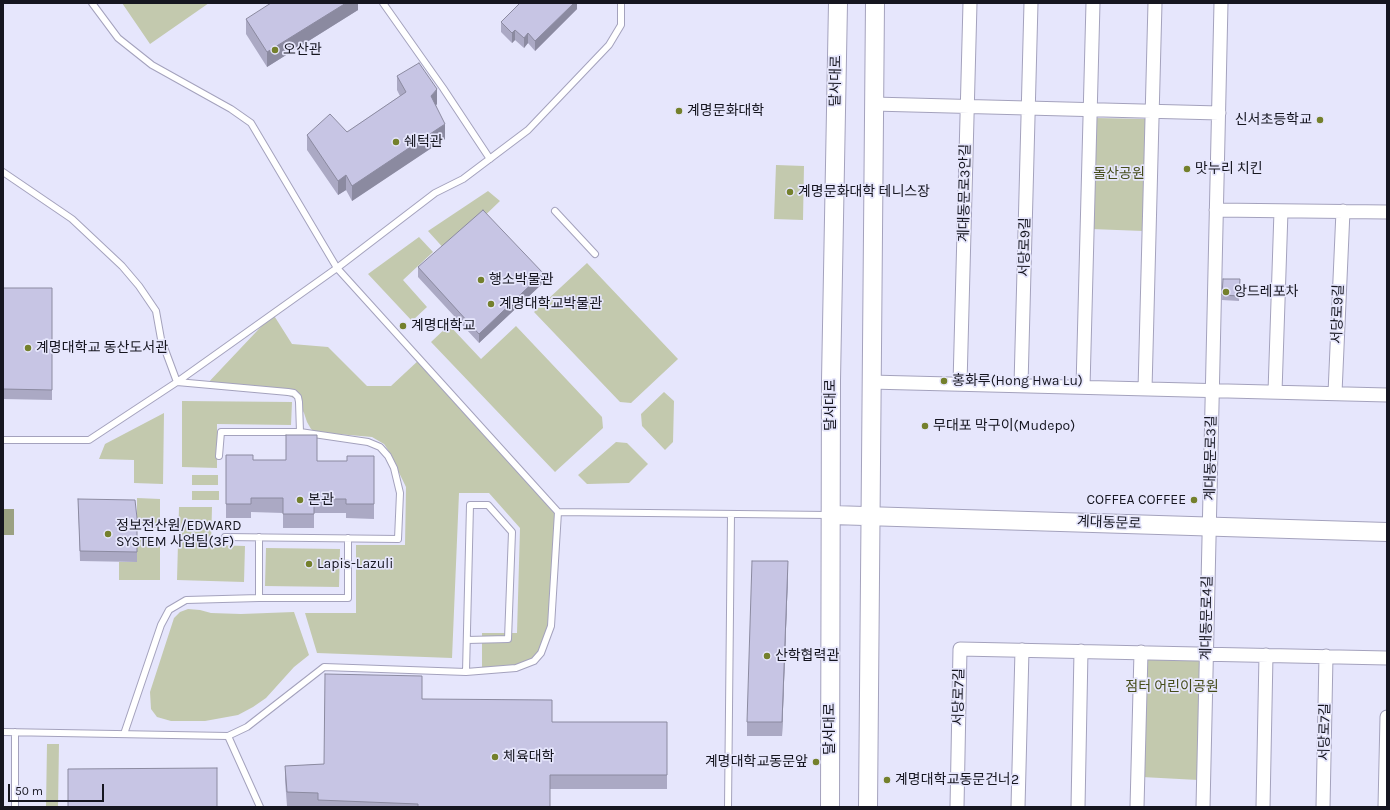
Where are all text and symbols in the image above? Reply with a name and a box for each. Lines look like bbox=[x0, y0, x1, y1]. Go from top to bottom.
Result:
place label: 오산관 bbox=[283, 42, 322, 58]
marker: 오산관 bbox=[270, 45, 280, 55]
street label: 달서대로 bbox=[827, 55, 845, 107]
place label: 계명문화대학 bbox=[687, 103, 764, 119]
marker: 계명문화대학 bbox=[674, 106, 684, 116]
place label: 신서초등학교 bbox=[1235, 112, 1312, 128]
marker: 신서초등학교 bbox=[1315, 115, 1325, 125]
place label: 쉐턱관 bbox=[404, 134, 443, 150]
marker: 쉐턱관 bbox=[391, 137, 401, 147]
street label: 계대동문로3안길 bbox=[956, 144, 974, 242]
place label: 맛누리 치킨 bbox=[1195, 161, 1263, 177]
marker: 맛누리 치킨 bbox=[1182, 164, 1192, 174]
park label: 돌산공원 bbox=[1093, 166, 1145, 182]
place label: 계명문화대학 테니스장 bbox=[798, 184, 930, 200]
marker: 계명문화대학 테니스장 bbox=[785, 187, 795, 197]
street label: 서당로9길 bbox=[1016, 217, 1034, 277]
place label: 행소박물관 bbox=[489, 272, 553, 288]
marker: 행소박물관 bbox=[476, 275, 486, 285]
place label: 앙드레포차 bbox=[1234, 284, 1298, 300]
street label: 서당로9길 bbox=[1329, 284, 1347, 344]
marker: 앙드레포차 bbox=[1221, 287, 1231, 297]
place label: 계명대학교박물관 bbox=[499, 296, 602, 312]
marker: 계명대학교박물관 bbox=[486, 299, 496, 309]
place label: 계명대학교 bbox=[411, 318, 475, 334]
marker: 계명대학교 bbox=[398, 321, 408, 331]
place label: 계명대학교 동산도서관 bbox=[36, 340, 168, 356]
marker: 계명대학교 동산도서관 bbox=[23, 343, 33, 353]
place label: 홍화루(Hong Hwa Lu) bbox=[952, 373, 1083, 389]
marker: 홍화루(Hong Hwa Lu) bbox=[939, 376, 949, 386]
street label: 달서대로 bbox=[823, 379, 839, 431]
street label: 계대동문로3길 bbox=[1202, 415, 1220, 501]
place label: 무대포 막구이(Mudepo) bbox=[933, 418, 1075, 434]
marker: 무대포 막구이(Mudepo) bbox=[920, 421, 930, 431]
place label: 본관 bbox=[308, 492, 334, 508]
place label: COFFEA COFFEE bbox=[1086, 492, 1186, 508]
marker: 본관 bbox=[295, 495, 305, 505]
marker: COFFEA COFFEE bbox=[1189, 495, 1199, 505]
street label: 계대동문로 bbox=[1077, 513, 1141, 533]
place label: 정보전산원/EDWARD SYSTEM 사업팀(3F) bbox=[116, 518, 241, 550]
marker: 정보전산원/EDWARD SYSTEM 사업팀(3F) bbox=[103, 529, 113, 539]
place label: Lapis-Lazuli bbox=[317, 556, 393, 572]
marker: Lapis-Lazuli bbox=[304, 559, 314, 569]
street label: 계대동문로4길 bbox=[1198, 575, 1216, 661]
place label: 산학협력관 bbox=[775, 648, 839, 664]
marker: 산학협력관 bbox=[762, 651, 772, 661]
street label: 서당로7길 bbox=[950, 668, 968, 726]
park label: 점터 어린이공원 bbox=[1125, 679, 1219, 695]
street label: 달서대로 bbox=[822, 703, 838, 755]
street label: 서당로7길 bbox=[1316, 703, 1334, 761]
place label: 체육대학 bbox=[503, 749, 555, 765]
marker: 체육대학 bbox=[490, 752, 500, 762]
place label: 계명대학교동문앞 bbox=[705, 754, 808, 770]
marker: 계명대학교동문앞 bbox=[811, 757, 821, 767]
place label: 계명대학교동문건너2 bbox=[895, 772, 1019, 788]
marker: 계명대학교동문건너2 bbox=[882, 775, 892, 785]
scale bar bbox=[10, 776, 106, 802]
text: 50 m bbox=[15, 784, 43, 798]

